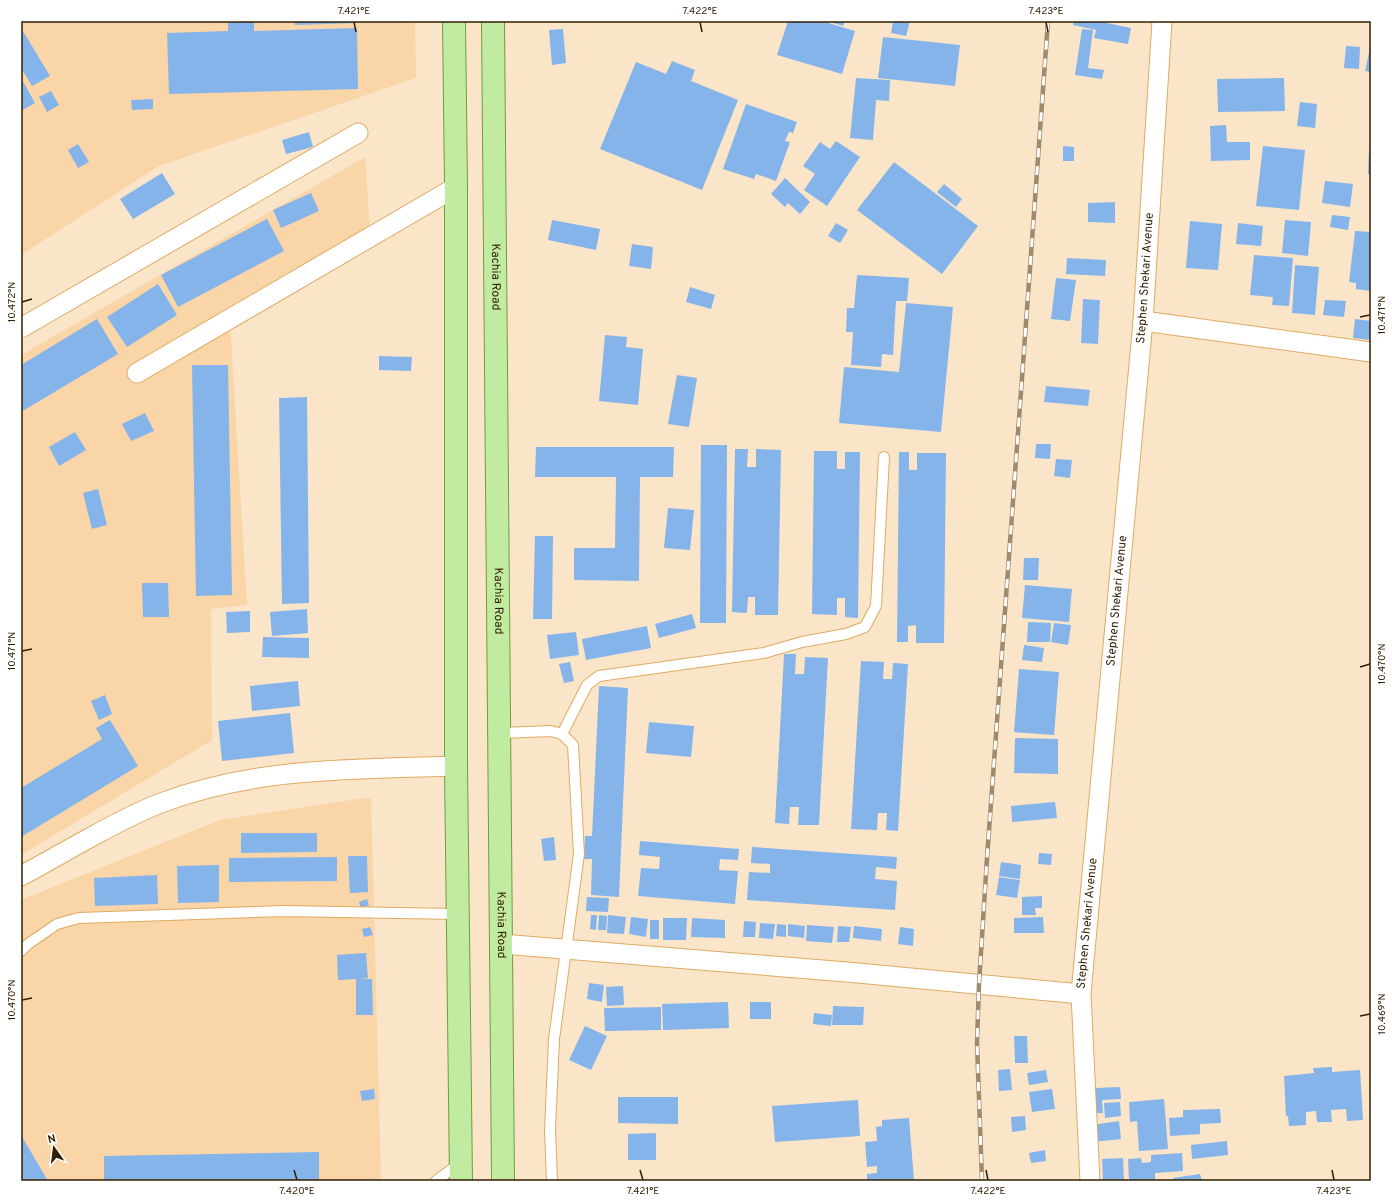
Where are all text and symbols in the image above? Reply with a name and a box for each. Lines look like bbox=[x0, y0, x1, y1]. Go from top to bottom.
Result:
text: 7.421°E bbox=[338, 5, 370, 18]
text: 7.422°E bbox=[682, 5, 718, 18]
text: 7.423°E bbox=[1029, 5, 1063, 18]
street label: Stephen Shekari Avenue bbox=[1133, 212, 1158, 344]
street label: Kachia Road bbox=[487, 243, 503, 311]
text: 10.472°N bbox=[6, 282, 19, 322]
text: 10.471°N bbox=[1376, 296, 1389, 334]
street label: Stephen Shekari Avenue bbox=[1103, 535, 1131, 667]
street label: Kachia Road bbox=[490, 567, 506, 635]
text: 10.471°N bbox=[6, 632, 19, 670]
text: 10.470°N bbox=[1376, 643, 1389, 685]
street label: Stephen Shekari Avenue bbox=[1074, 857, 1101, 990]
street label: Kachia Road bbox=[493, 891, 509, 959]
text: 10.470°N bbox=[6, 979, 19, 1021]
text: 10.469°N bbox=[1376, 993, 1389, 1035]
north arrow bbox=[34, 1128, 74, 1168]
text: N bbox=[46, 1132, 57, 1147]
text: 7.420°E bbox=[279, 1185, 315, 1198]
text: 7.421°E bbox=[627, 1185, 659, 1198]
text: 7.422°E bbox=[970, 1185, 1006, 1198]
text: 7.423°E bbox=[1317, 1185, 1351, 1198]

